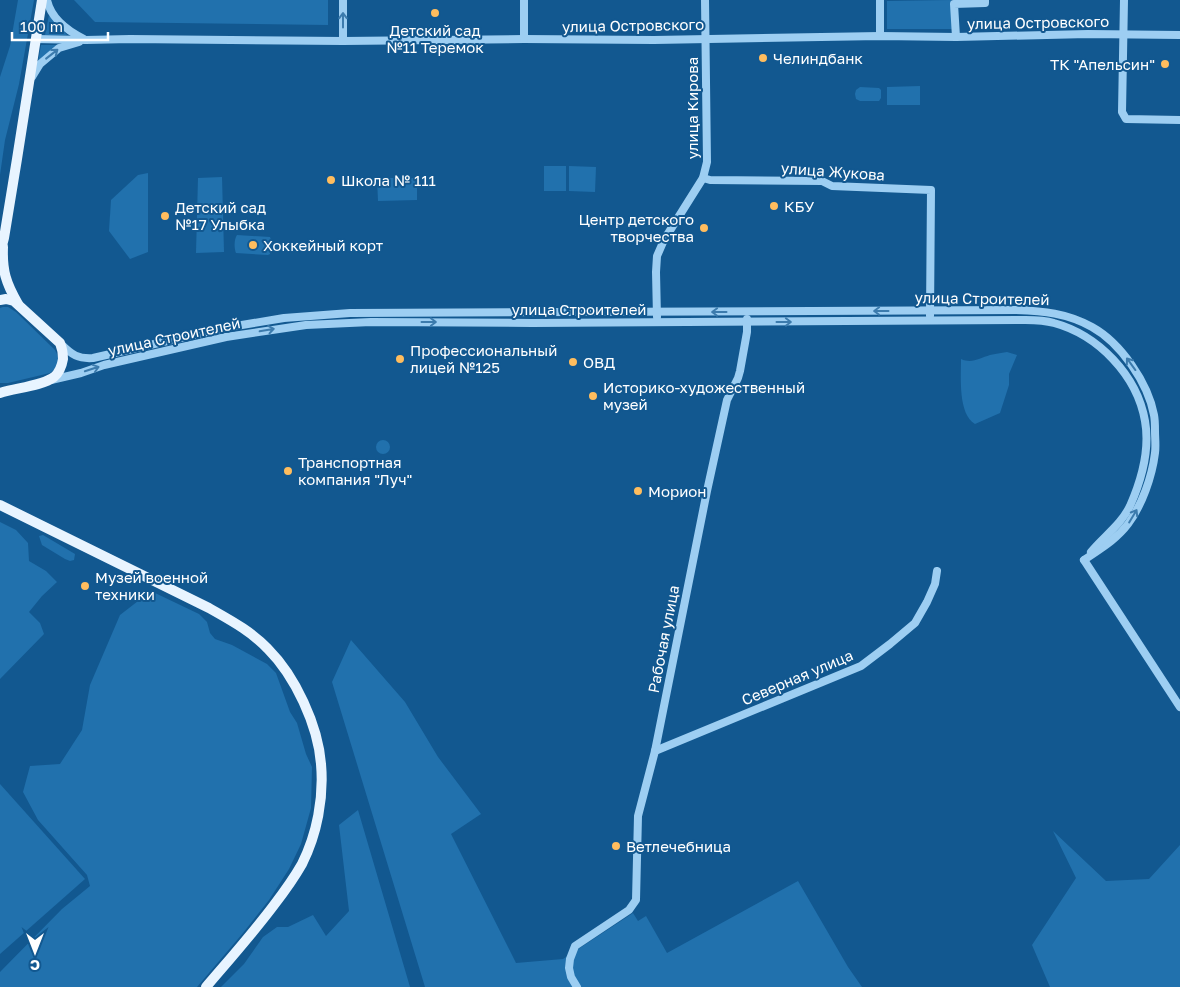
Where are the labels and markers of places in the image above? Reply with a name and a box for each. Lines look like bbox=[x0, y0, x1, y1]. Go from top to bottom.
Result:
marker: Детский сад №11 Теремок bbox=[429, 7, 441, 19]
place label: Детский сад №11 Теремок bbox=[386, 21, 484, 56]
place label: Челиндбанк bbox=[773, 49, 863, 67]
marker: Челиндбанк bbox=[757, 52, 769, 64]
place label: ТК "Апельсин" bbox=[1050, 55, 1155, 73]
marker: ТК "Апельсин" bbox=[1159, 58, 1171, 70]
place label: Школа № 111 bbox=[341, 171, 436, 189]
marker: Школа № 111 bbox=[325, 174, 337, 186]
place label: КБУ bbox=[784, 197, 814, 215]
place label: Детский сад №17 Улыбка bbox=[175, 198, 266, 233]
marker: КБУ bbox=[768, 200, 780, 212]
marker: Детский сад №17 Улыбка bbox=[159, 210, 171, 222]
place label: Центр детского творчества bbox=[578, 210, 694, 245]
marker: Центр детского творчества bbox=[698, 222, 710, 234]
place label: Хоккейный корт bbox=[263, 236, 384, 254]
marker: Хоккейный корт bbox=[247, 239, 259, 251]
place label: Профессиональный лицей №125 bbox=[410, 341, 557, 376]
marker: Профессиональный лицей №125 bbox=[394, 353, 406, 365]
place label: ОВД bbox=[583, 353, 615, 371]
marker: ОВД bbox=[567, 356, 579, 368]
place label: Историко-художественный музей bbox=[603, 378, 805, 413]
marker: Историко-художественный музей bbox=[587, 390, 599, 402]
place label: Транспортная компания "Луч" bbox=[298, 453, 412, 488]
marker: Транспортная компания "Луч" bbox=[282, 465, 294, 477]
place label: Морион bbox=[648, 482, 706, 500]
marker: Морион bbox=[632, 485, 644, 497]
place label: Музей военной техники bbox=[95, 568, 208, 603]
marker: Музей военной техники bbox=[79, 580, 91, 592]
place label: Ветлечебница bbox=[626, 837, 731, 855]
marker: Ветлечебница bbox=[610, 840, 622, 852]

